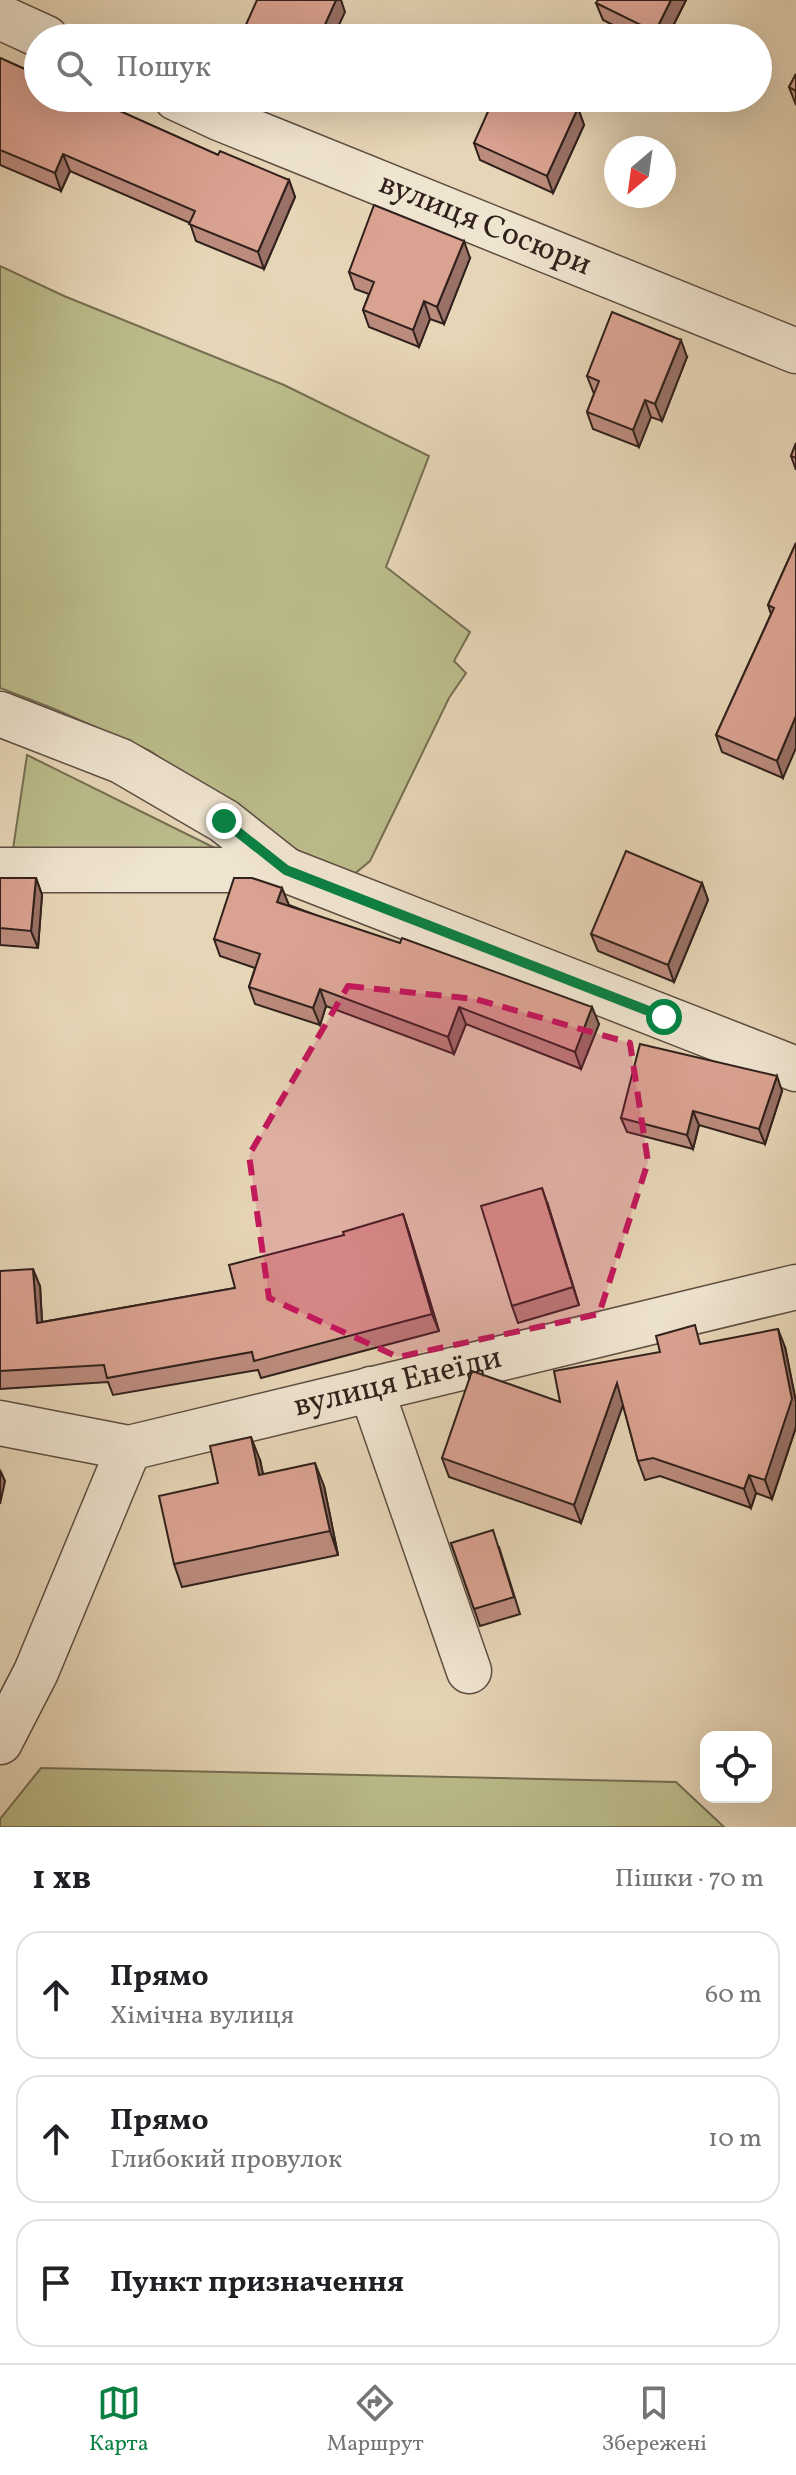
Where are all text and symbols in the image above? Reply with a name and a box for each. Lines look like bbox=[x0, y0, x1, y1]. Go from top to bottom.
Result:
search box bbox=[24, 24, 772, 112]
icon: search bbox=[52, 46, 96, 90]
text: Пошук bbox=[116, 47, 211, 89]
north arrow bbox=[604, 136, 676, 208]
street label: вулиця Сосюри bbox=[372, 163, 598, 288]
route end bbox=[206, 803, 242, 839]
route start bbox=[646, 999, 682, 1035]
street label: вулиця Енеїди bbox=[289, 1337, 506, 1429]
map controls bbox=[700, 1731, 772, 1803]
button: locate bbox=[700, 1731, 772, 1803]
text: 1 хв bbox=[32, 1856, 91, 1903]
text: Пішки · 70 m bbox=[615, 1861, 764, 1897]
text: Прямо bbox=[110, 1956, 209, 1998]
icon: ahead bbox=[34, 1973, 78, 2017]
text: 60 m bbox=[705, 1977, 762, 2013]
text: Хімічна вулиця bbox=[110, 1998, 294, 2034]
text: Прямо bbox=[110, 2100, 209, 2142]
icon: ahead bbox=[34, 2117, 78, 2161]
text: 10 m bbox=[708, 2121, 762, 2157]
text: Глибокий провулок bbox=[110, 2142, 342, 2178]
icon: arrive bbox=[34, 2261, 78, 2305]
text: Пункт призначення bbox=[110, 2262, 404, 2304]
tab: Карта bbox=[89, 2381, 149, 2460]
tab: Маршрут bbox=[327, 2381, 424, 2460]
tab: Збережені bbox=[602, 2381, 707, 2460]

